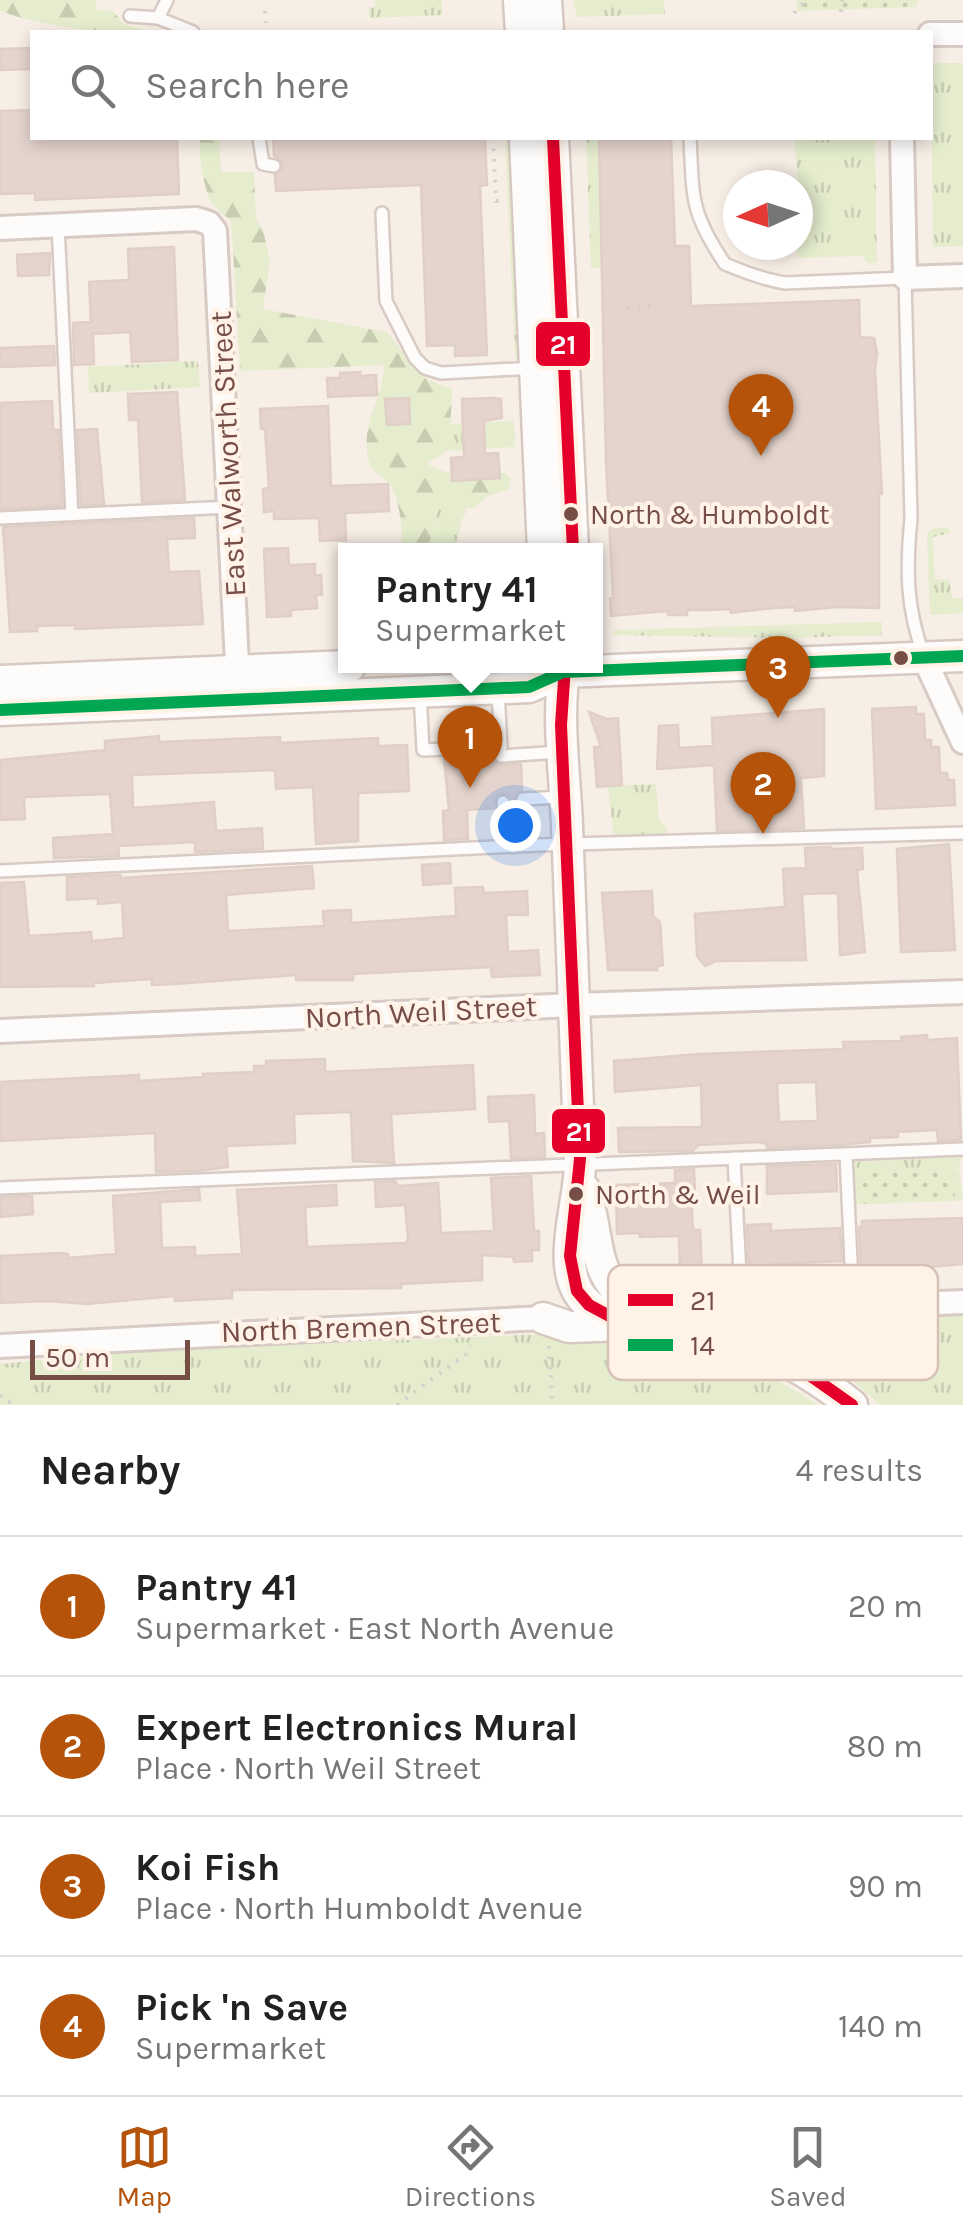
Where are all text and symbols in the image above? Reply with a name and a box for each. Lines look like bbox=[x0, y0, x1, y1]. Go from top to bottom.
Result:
search box bbox=[30, 30, 933, 140]
icon: search bbox=[65, 58, 120, 113]
text: Search here bbox=[145, 63, 349, 108]
north arrow bbox=[723, 170, 813, 260]
street label: East Walworth Street bbox=[203, 310, 253, 598]
line badge: 21 bbox=[534, 320, 592, 368]
text: 21 bbox=[550, 328, 576, 361]
pin: 4 bbox=[728, 374, 794, 456]
place label: North & Humboldt bbox=[590, 498, 830, 531]
marker: North & Humboldt bbox=[561, 504, 581, 524]
popup bbox=[338, 543, 603, 673]
text: Pantry 41 bbox=[375, 567, 538, 612]
text: Supermarket bbox=[375, 612, 566, 649]
pin: 3 bbox=[746, 636, 810, 718]
unlabelled marker bbox=[891, 648, 911, 668]
pin: 1 bbox=[438, 706, 502, 788]
pin: 2 bbox=[730, 752, 796, 834]
your location bbox=[490, 800, 541, 851]
street label: North Weil Street bbox=[304, 988, 538, 1036]
line badge: 21 bbox=[550, 1107, 607, 1155]
text: 21 bbox=[566, 1115, 592, 1148]
place label: North & Weil bbox=[595, 1178, 761, 1211]
marker: North & Weil bbox=[566, 1184, 586, 1204]
legend bbox=[608, 1265, 938, 1380]
text: 21 bbox=[690, 1284, 715, 1317]
street label: North Bremen Street bbox=[220, 1304, 502, 1350]
text: 14 bbox=[690, 1329, 715, 1362]
scale bar bbox=[30, 1335, 190, 1380]
text: 50 m bbox=[45, 1341, 110, 1374]
text: Nearby bbox=[40, 1445, 180, 1495]
text: 4 results bbox=[796, 1452, 923, 1489]
text: Pantry 41 bbox=[135, 1565, 298, 1610]
text: 1 bbox=[67, 1588, 78, 1625]
text: 20 m bbox=[848, 1588, 923, 1625]
text: Supermarket · East North Avenue bbox=[135, 1610, 614, 1647]
text: Expert Electronics Mural bbox=[135, 1705, 578, 1750]
text: 2 bbox=[63, 1728, 82, 1765]
text: 80 m bbox=[847, 1728, 923, 1765]
text: Place · North Weil Street bbox=[135, 1750, 481, 1787]
text: Koi Fish bbox=[135, 1845, 280, 1890]
text: 3 bbox=[63, 1868, 82, 1905]
text: 90 m bbox=[848, 1868, 923, 1905]
text: Place · North Humboldt Avenue bbox=[135, 1890, 583, 1927]
text: Pick 'n Save bbox=[135, 1985, 348, 2030]
text: 4 bbox=[63, 2008, 82, 2045]
text: 140 m bbox=[838, 2008, 923, 2045]
text: Supermarket bbox=[135, 2030, 326, 2067]
tab: Map bbox=[116, 2120, 172, 2213]
tab: Directions bbox=[405, 2120, 536, 2213]
tab: Saved bbox=[769, 2120, 847, 2213]

